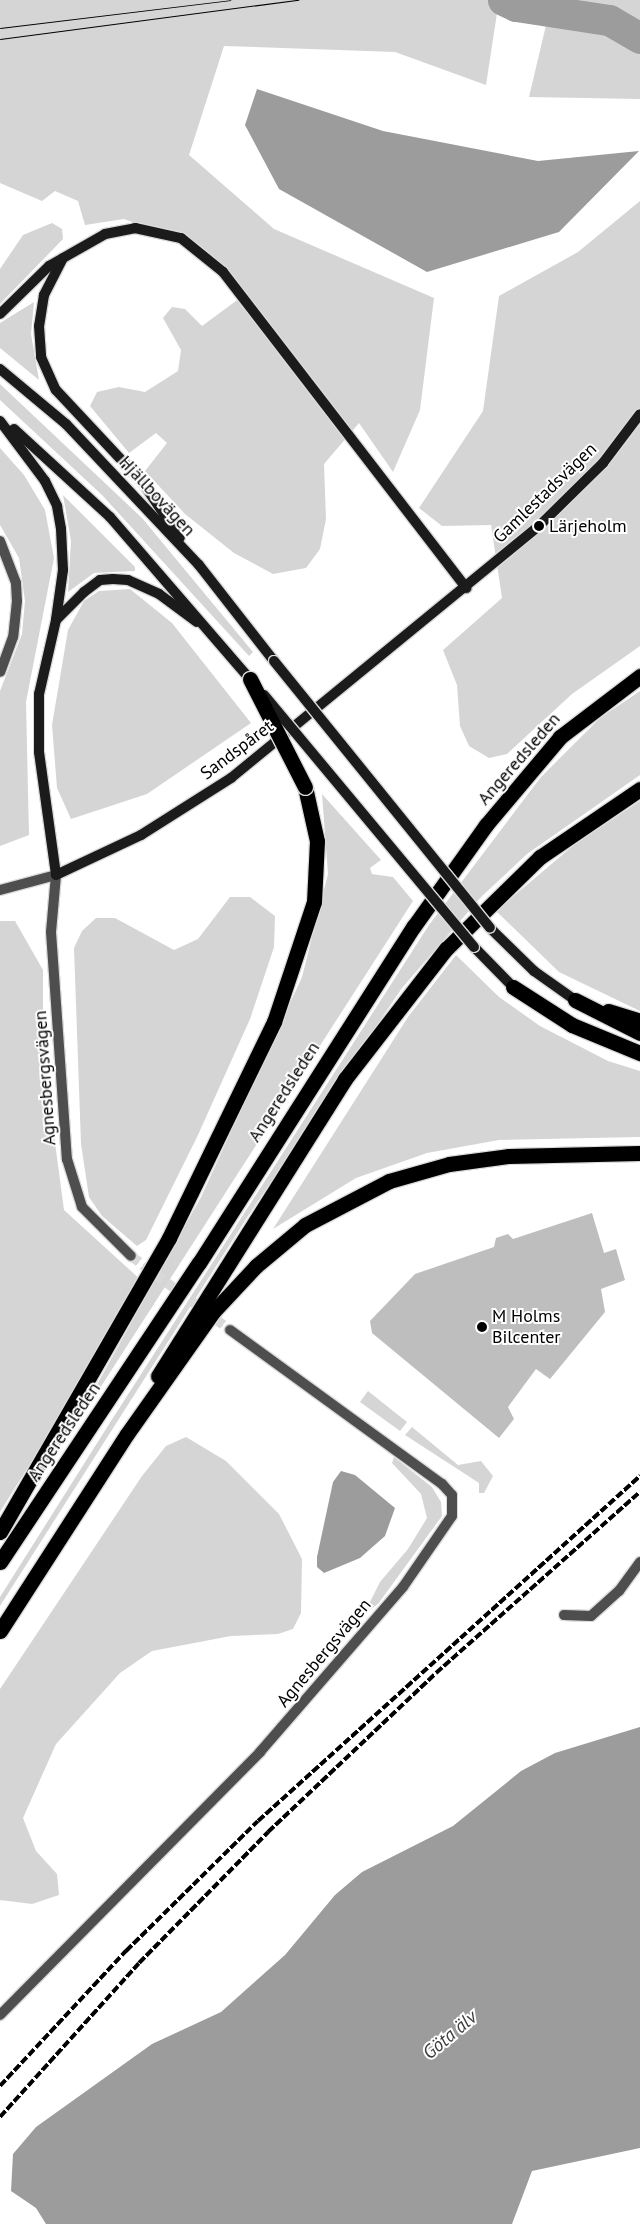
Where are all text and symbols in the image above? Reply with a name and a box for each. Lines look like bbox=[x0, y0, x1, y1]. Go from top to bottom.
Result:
street label: Gamlestadsvägen bbox=[489, 438, 601, 548]
street label: Hjällbovägen bbox=[114, 451, 200, 541]
place label: Lärjeholm bbox=[549, 515, 627, 537]
marker: Lärjeholm bbox=[533, 520, 545, 532]
street label: Angeredsleden bbox=[473, 709, 565, 809]
street label: Sandspåret bbox=[196, 716, 278, 784]
street label: Agnesbergsvägen bbox=[30, 1010, 60, 1146]
street label: Angeredsleden bbox=[244, 1038, 324, 1146]
place label: M Holms Bilcenter bbox=[492, 1306, 560, 1348]
marker: M Holms Bilcenter bbox=[476, 1321, 488, 1333]
street label: Angeredsleden bbox=[23, 1378, 105, 1486]
street label: Agnesbergsvägen bbox=[272, 1594, 376, 1712]
water label: Göta älv bbox=[418, 2006, 482, 2064]

